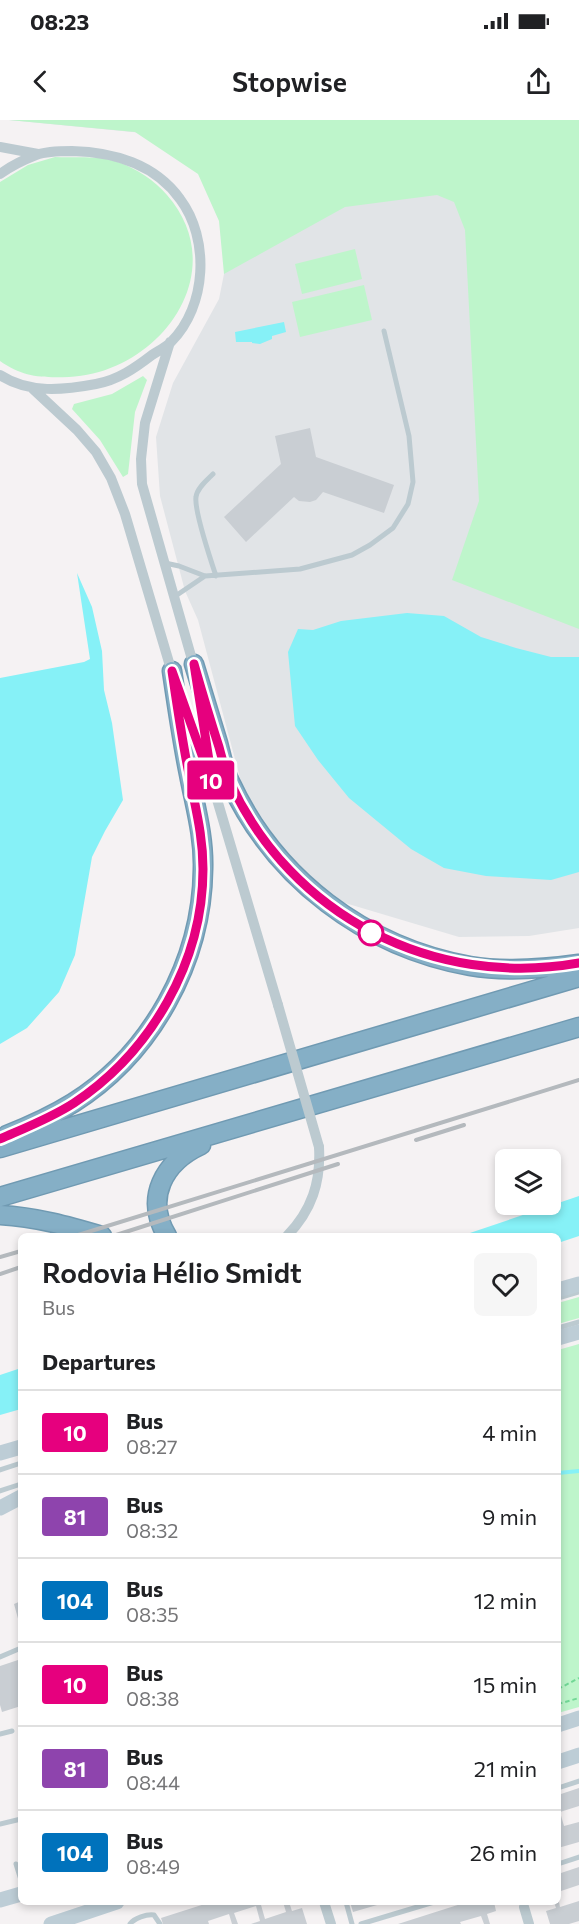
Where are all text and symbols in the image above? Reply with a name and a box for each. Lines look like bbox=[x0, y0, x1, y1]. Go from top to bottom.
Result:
text: 08:23 bbox=[30, 8, 89, 35]
icon: back bbox=[24, 65, 57, 98]
text: Stopwise bbox=[232, 65, 347, 98]
icon: share bbox=[522, 65, 555, 98]
line badge: 10 bbox=[184, 760, 238, 800]
text: 10 bbox=[199, 768, 223, 793]
unlabelled marker bbox=[358, 920, 384, 946]
map controls bbox=[495, 1149, 561, 1215]
button: layers bbox=[495, 1149, 561, 1215]
button: heart bbox=[474, 1253, 537, 1316]
text: Rodovia Hélio Smidt bbox=[42, 1255, 302, 1289]
text: Bus bbox=[42, 1295, 75, 1319]
text: Departures bbox=[42, 1348, 156, 1375]
text: Bus bbox=[126, 1407, 163, 1434]
text: 4 min bbox=[482, 1419, 537, 1446]
text: 10 bbox=[63, 1420, 87, 1445]
text: 08:27 bbox=[126, 1434, 178, 1458]
text: Bus bbox=[126, 1491, 163, 1518]
text: 9 min bbox=[482, 1503, 537, 1530]
text: 81 bbox=[64, 1504, 86, 1529]
text: 08:32 bbox=[126, 1518, 178, 1542]
text: Bus bbox=[126, 1575, 163, 1602]
text: 12 min bbox=[474, 1587, 537, 1614]
text: 104 bbox=[57, 1588, 93, 1613]
text: 08:35 bbox=[126, 1602, 179, 1626]
text: Bus bbox=[126, 1659, 163, 1686]
text: 15 min bbox=[473, 1671, 537, 1698]
text: 10 bbox=[63, 1672, 87, 1697]
text: 08:38 bbox=[126, 1686, 179, 1710]
text: Bus bbox=[126, 1743, 163, 1770]
text: 21 min bbox=[474, 1755, 537, 1782]
text: 81 bbox=[64, 1756, 86, 1781]
text: 08:44 bbox=[126, 1770, 180, 1794]
text: Bus bbox=[126, 1827, 163, 1854]
text: 26 min bbox=[470, 1839, 537, 1866]
text: 104 bbox=[57, 1840, 93, 1865]
text: 08:49 bbox=[126, 1854, 180, 1878]

